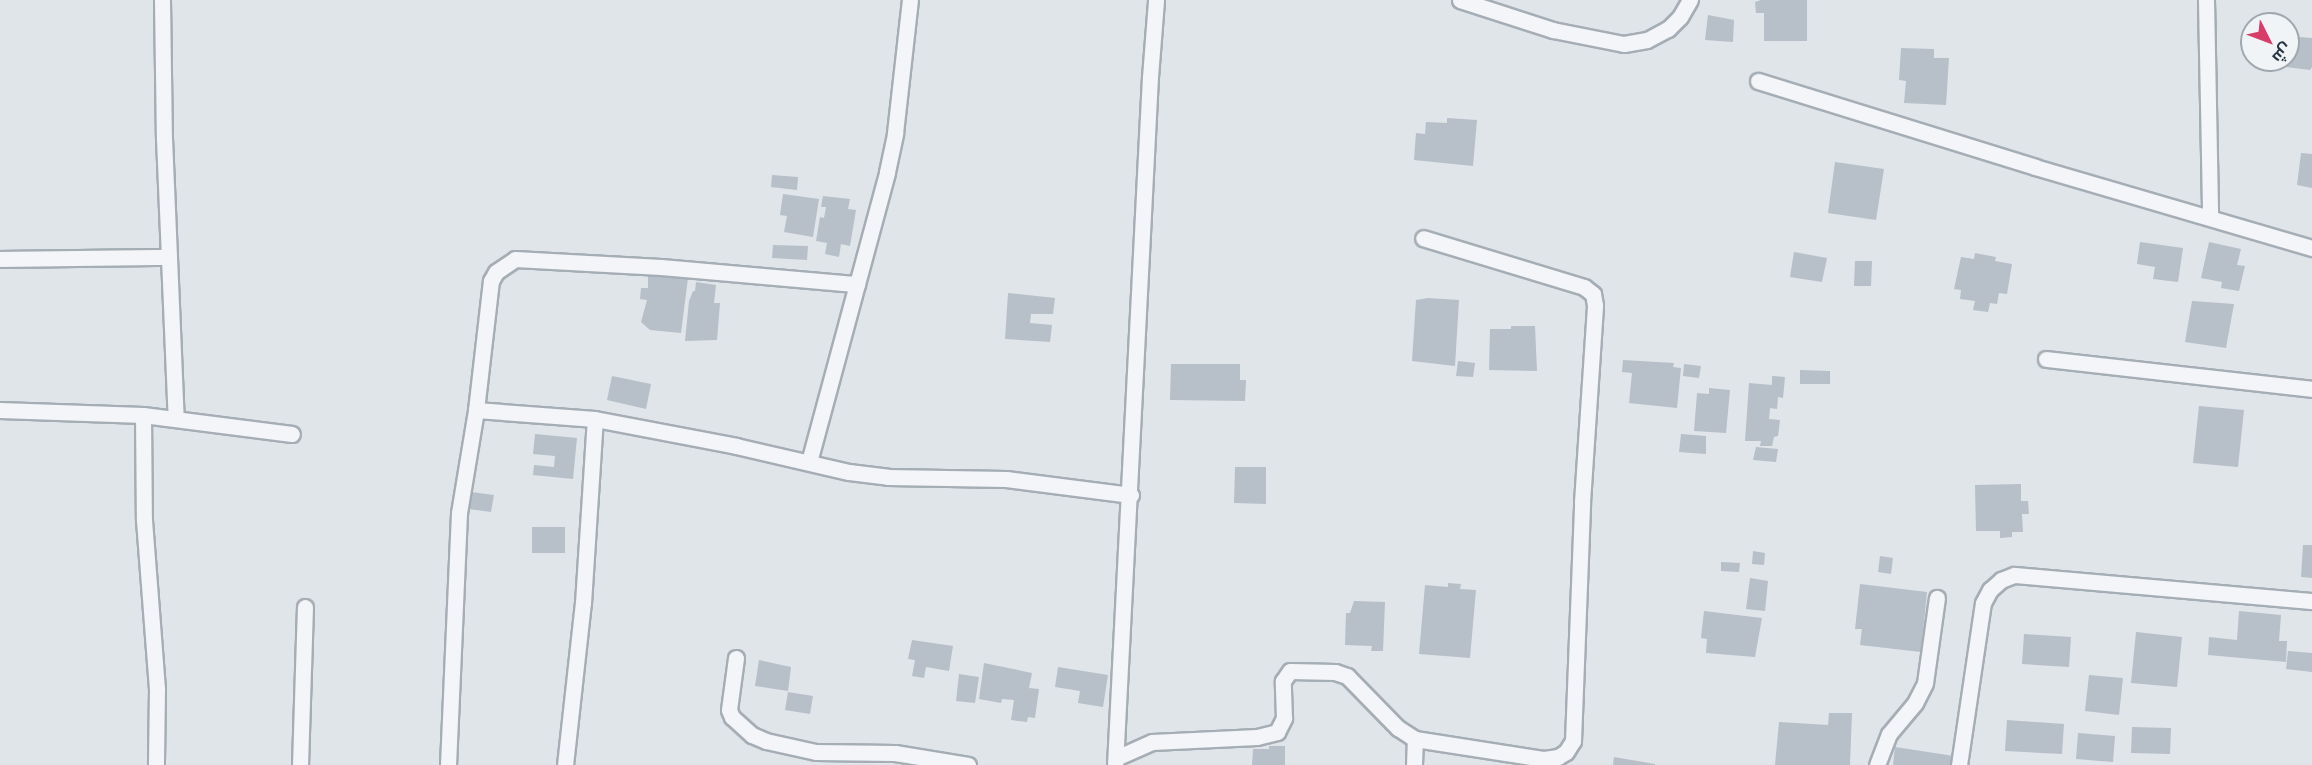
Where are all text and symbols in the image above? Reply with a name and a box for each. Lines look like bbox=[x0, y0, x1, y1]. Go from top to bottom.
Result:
north arrow bbox=[2240, 12, 2300, 72]
text: ش bbox=[2269, 40, 2295, 66]

